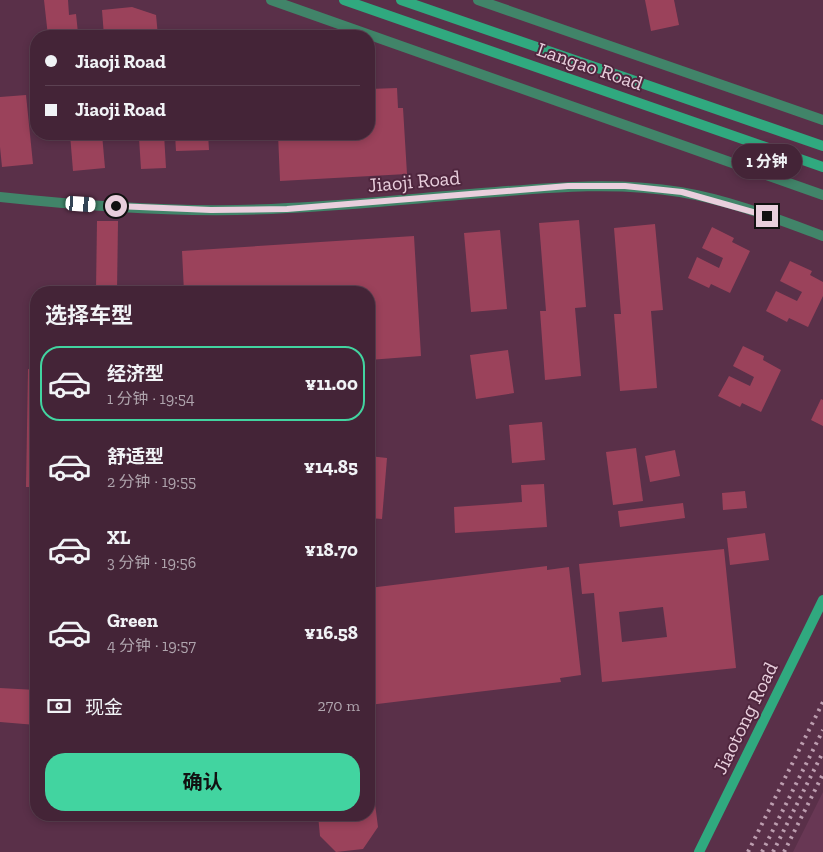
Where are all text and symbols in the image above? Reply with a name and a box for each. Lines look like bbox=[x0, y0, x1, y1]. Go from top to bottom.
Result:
street label: Langao Road bbox=[534, 37, 646, 95]
text: Jiaoji Road bbox=[75, 50, 166, 73]
text: Jiaoji Road bbox=[75, 98, 166, 121]
callout: 1 分钟 bbox=[732, 144, 802, 178]
text: 1 分钟 bbox=[746, 152, 788, 171]
street label: Jiaoji Road bbox=[367, 165, 461, 197]
car bbox=[65, 195, 96, 213]
route start bbox=[105, 195, 127, 217]
route end bbox=[756, 205, 778, 227]
text: 选择车型 bbox=[45, 302, 133, 329]
icon: car bbox=[47, 361, 92, 406]
text: 经济型 bbox=[107, 362, 164, 385]
text: ¥11.00 bbox=[305, 372, 358, 395]
text: 1 分钟 · 19:54 bbox=[107, 389, 195, 408]
icon: car bbox=[47, 444, 92, 489]
text: 舒适型 bbox=[107, 445, 164, 468]
text: ¥14.85 bbox=[304, 455, 358, 478]
text: 2 分钟 · 19:55 bbox=[107, 472, 196, 491]
text: XL bbox=[107, 526, 130, 549]
icon: car bbox=[47, 527, 92, 572]
text: ¥18.70 bbox=[305, 538, 358, 561]
text: 3 分钟 · 19:56 bbox=[107, 553, 196, 572]
text: Green bbox=[107, 609, 158, 632]
icon: car bbox=[47, 610, 92, 655]
text: ¥16.58 bbox=[304, 621, 358, 644]
text: 4 分钟 · 19:57 bbox=[107, 636, 196, 655]
street label: Jiaotong Road bbox=[707, 658, 783, 778]
icon: cash bbox=[45, 692, 73, 720]
text: 现金 bbox=[85, 696, 123, 719]
text: 270 m bbox=[318, 696, 360, 715]
button: 确认 bbox=[45, 753, 360, 811]

